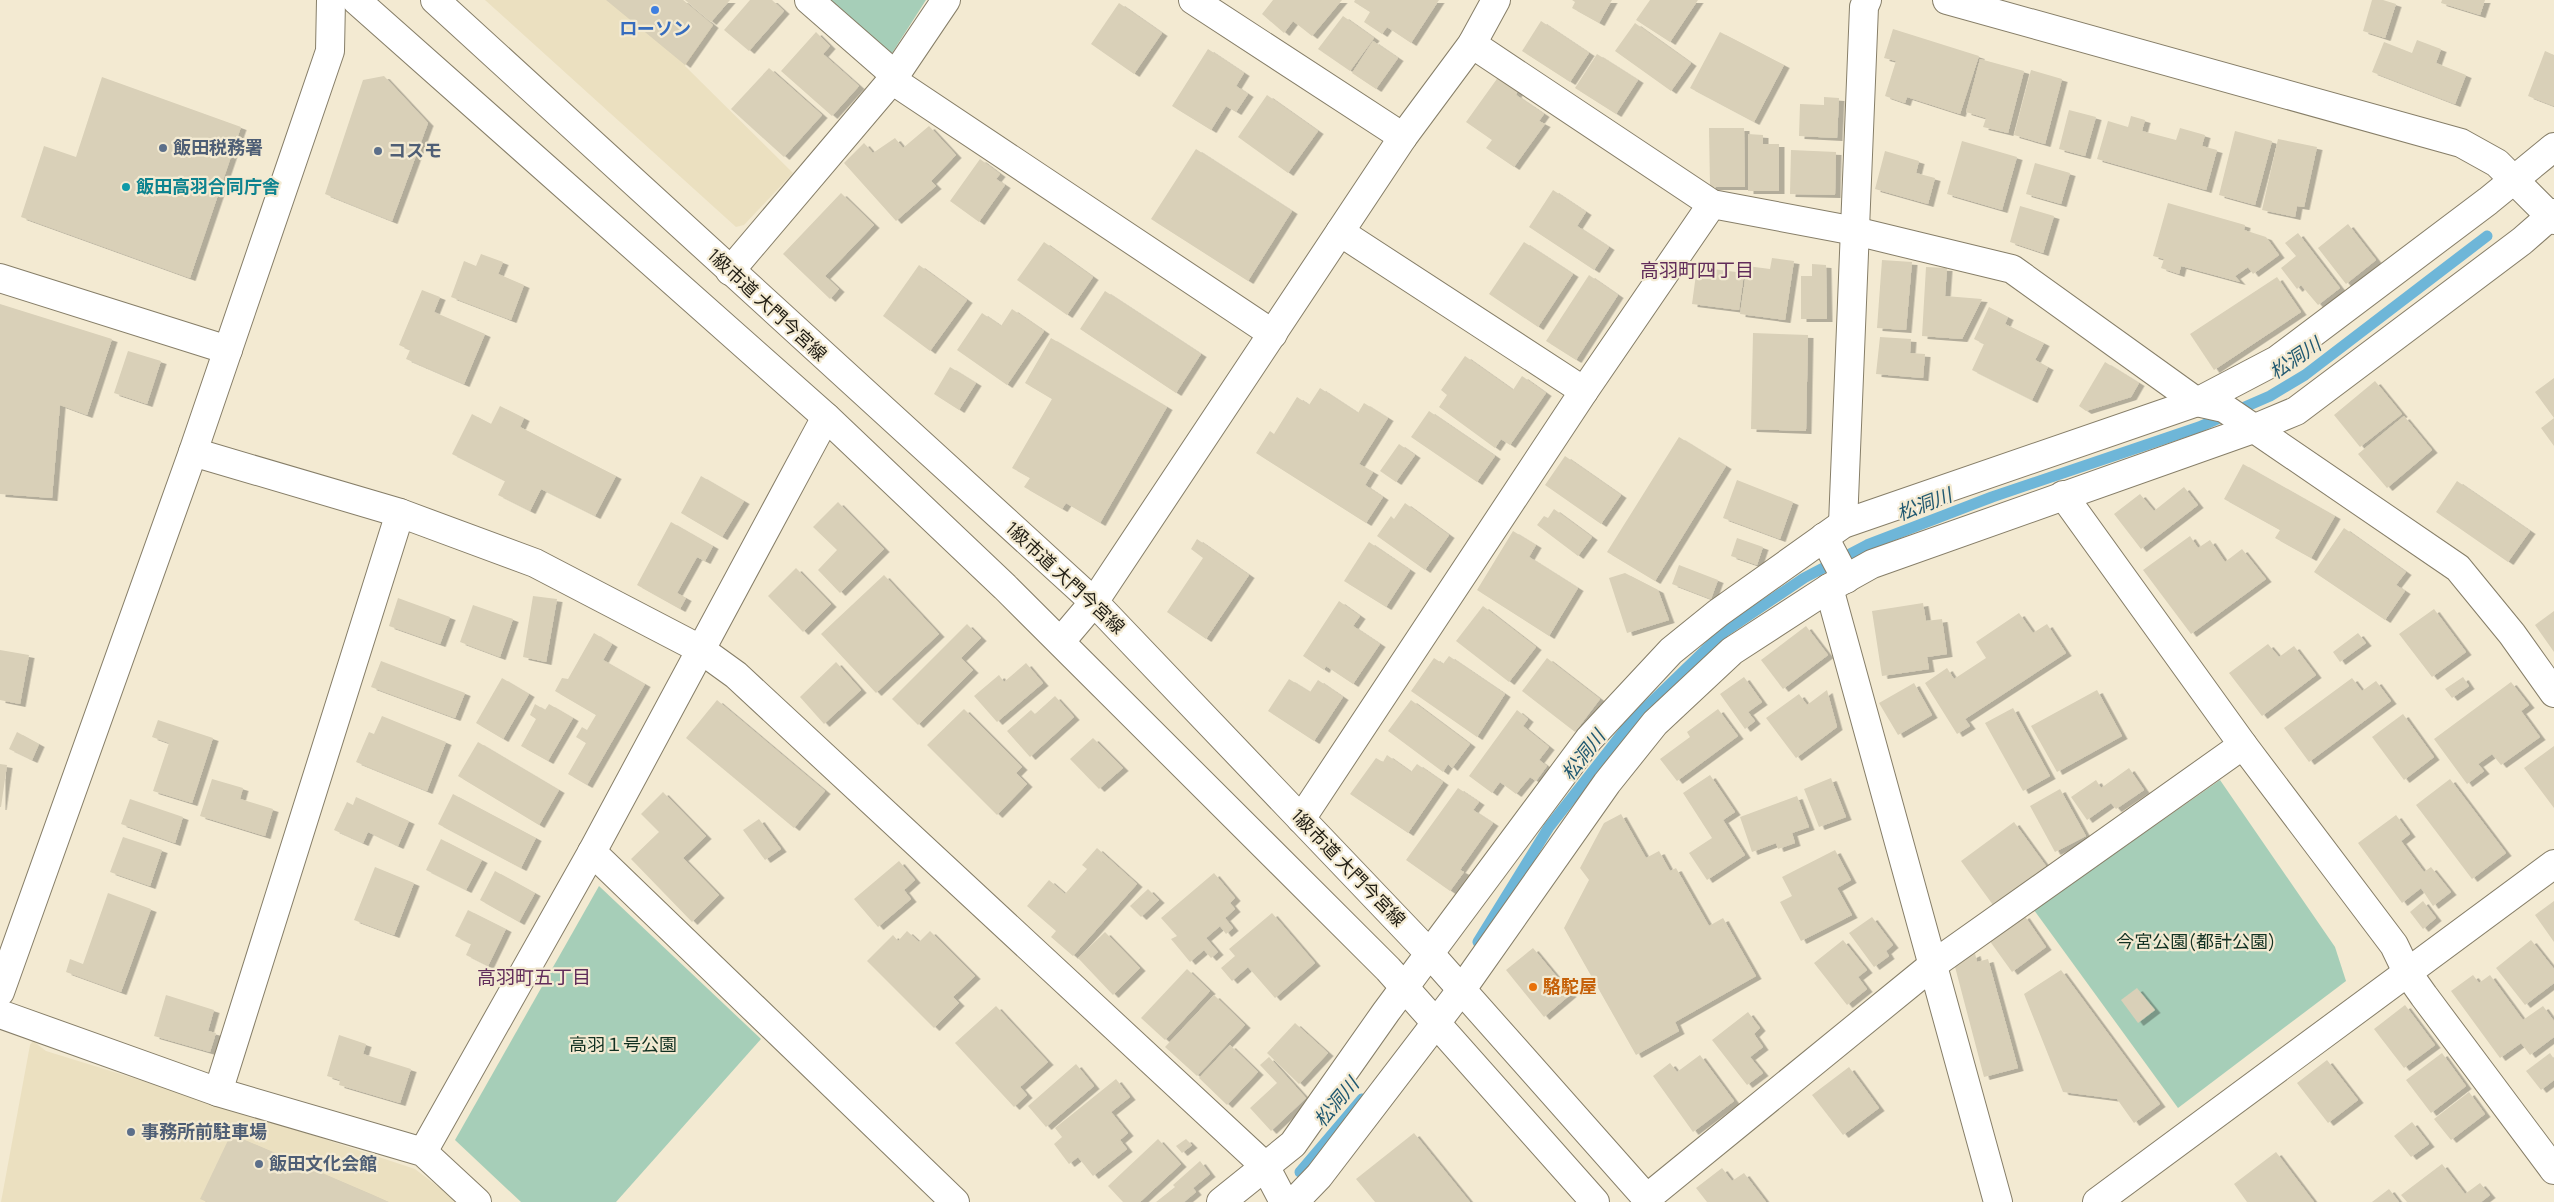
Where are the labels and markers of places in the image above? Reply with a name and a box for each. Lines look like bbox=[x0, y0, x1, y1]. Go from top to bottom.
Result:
marker: ローソン bbox=[649, 4, 661, 16]
place label: ローソン bbox=[619, 16, 691, 40]
place label: 飯田税務署 bbox=[173, 135, 263, 159]
place label: コスモ bbox=[388, 138, 442, 162]
marker: 飯田税務署 bbox=[157, 142, 169, 154]
marker: コスモ bbox=[372, 145, 384, 157]
place label: 飯田高羽合同庁舎 bbox=[136, 174, 280, 198]
marker: 飯田高羽合同庁舎 bbox=[120, 181, 132, 193]
place label: 駱駝屋 bbox=[1543, 974, 1597, 998]
marker: 駱駝屋 bbox=[1527, 981, 1539, 993]
place label: 事務所前駐車場 bbox=[141, 1119, 267, 1143]
marker: 事務所前駐車場 bbox=[125, 1126, 137, 1138]
place label: 飯田文化会館 bbox=[269, 1151, 377, 1175]
marker: 飯田文化会館 bbox=[253, 1158, 265, 1170]

